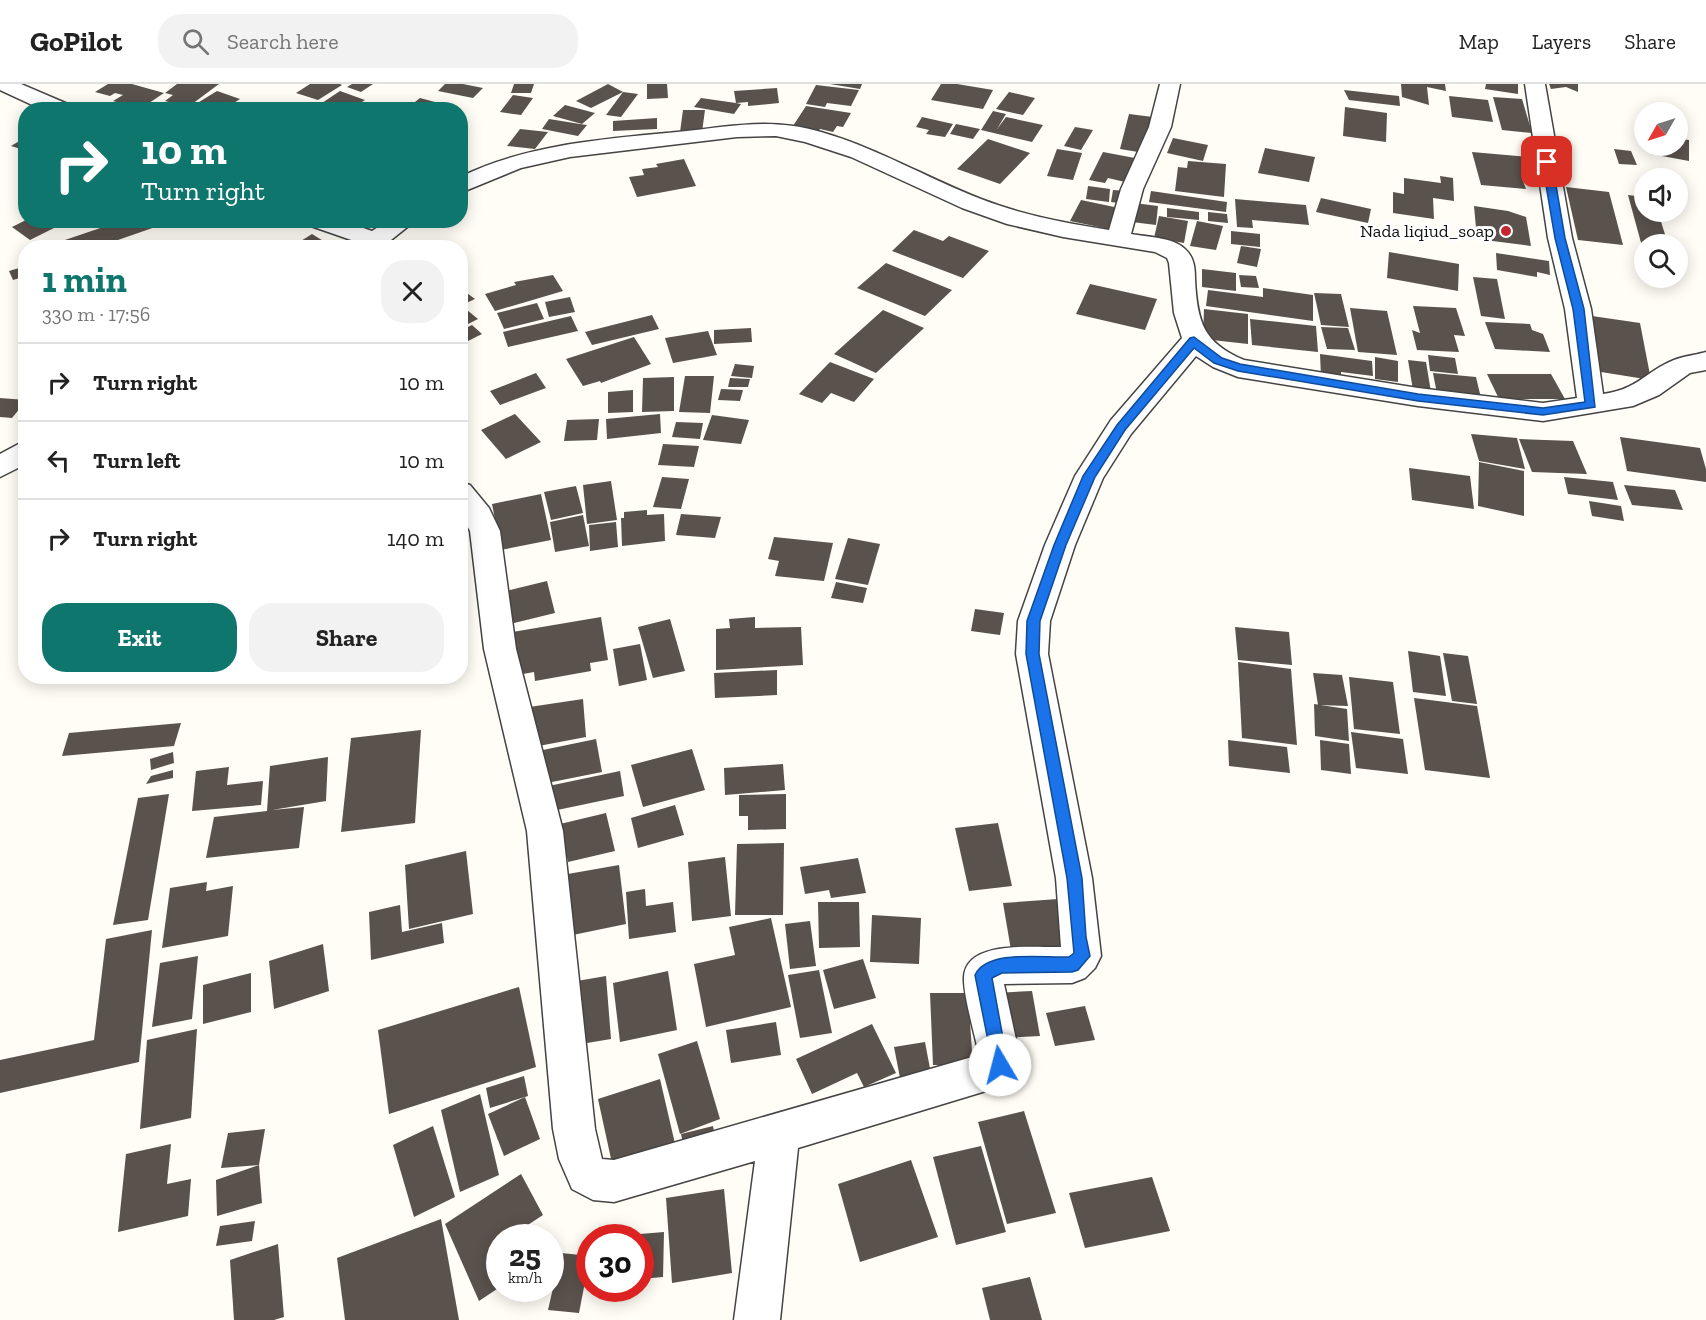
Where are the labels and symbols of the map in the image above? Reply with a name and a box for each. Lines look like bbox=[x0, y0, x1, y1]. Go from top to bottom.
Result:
north arrow bbox=[1634, 102, 1688, 156]
pin bbox=[1521, 136, 1572, 187]
place label: Nada liqiud_soap bbox=[1360, 220, 1494, 242]
marker: Nada liqiud_soap bbox=[1499, 224, 1513, 238]
position arrow bbox=[968, 1033, 1032, 1097]
speed limit sign: 30 bbox=[576, 1224, 654, 1302]

